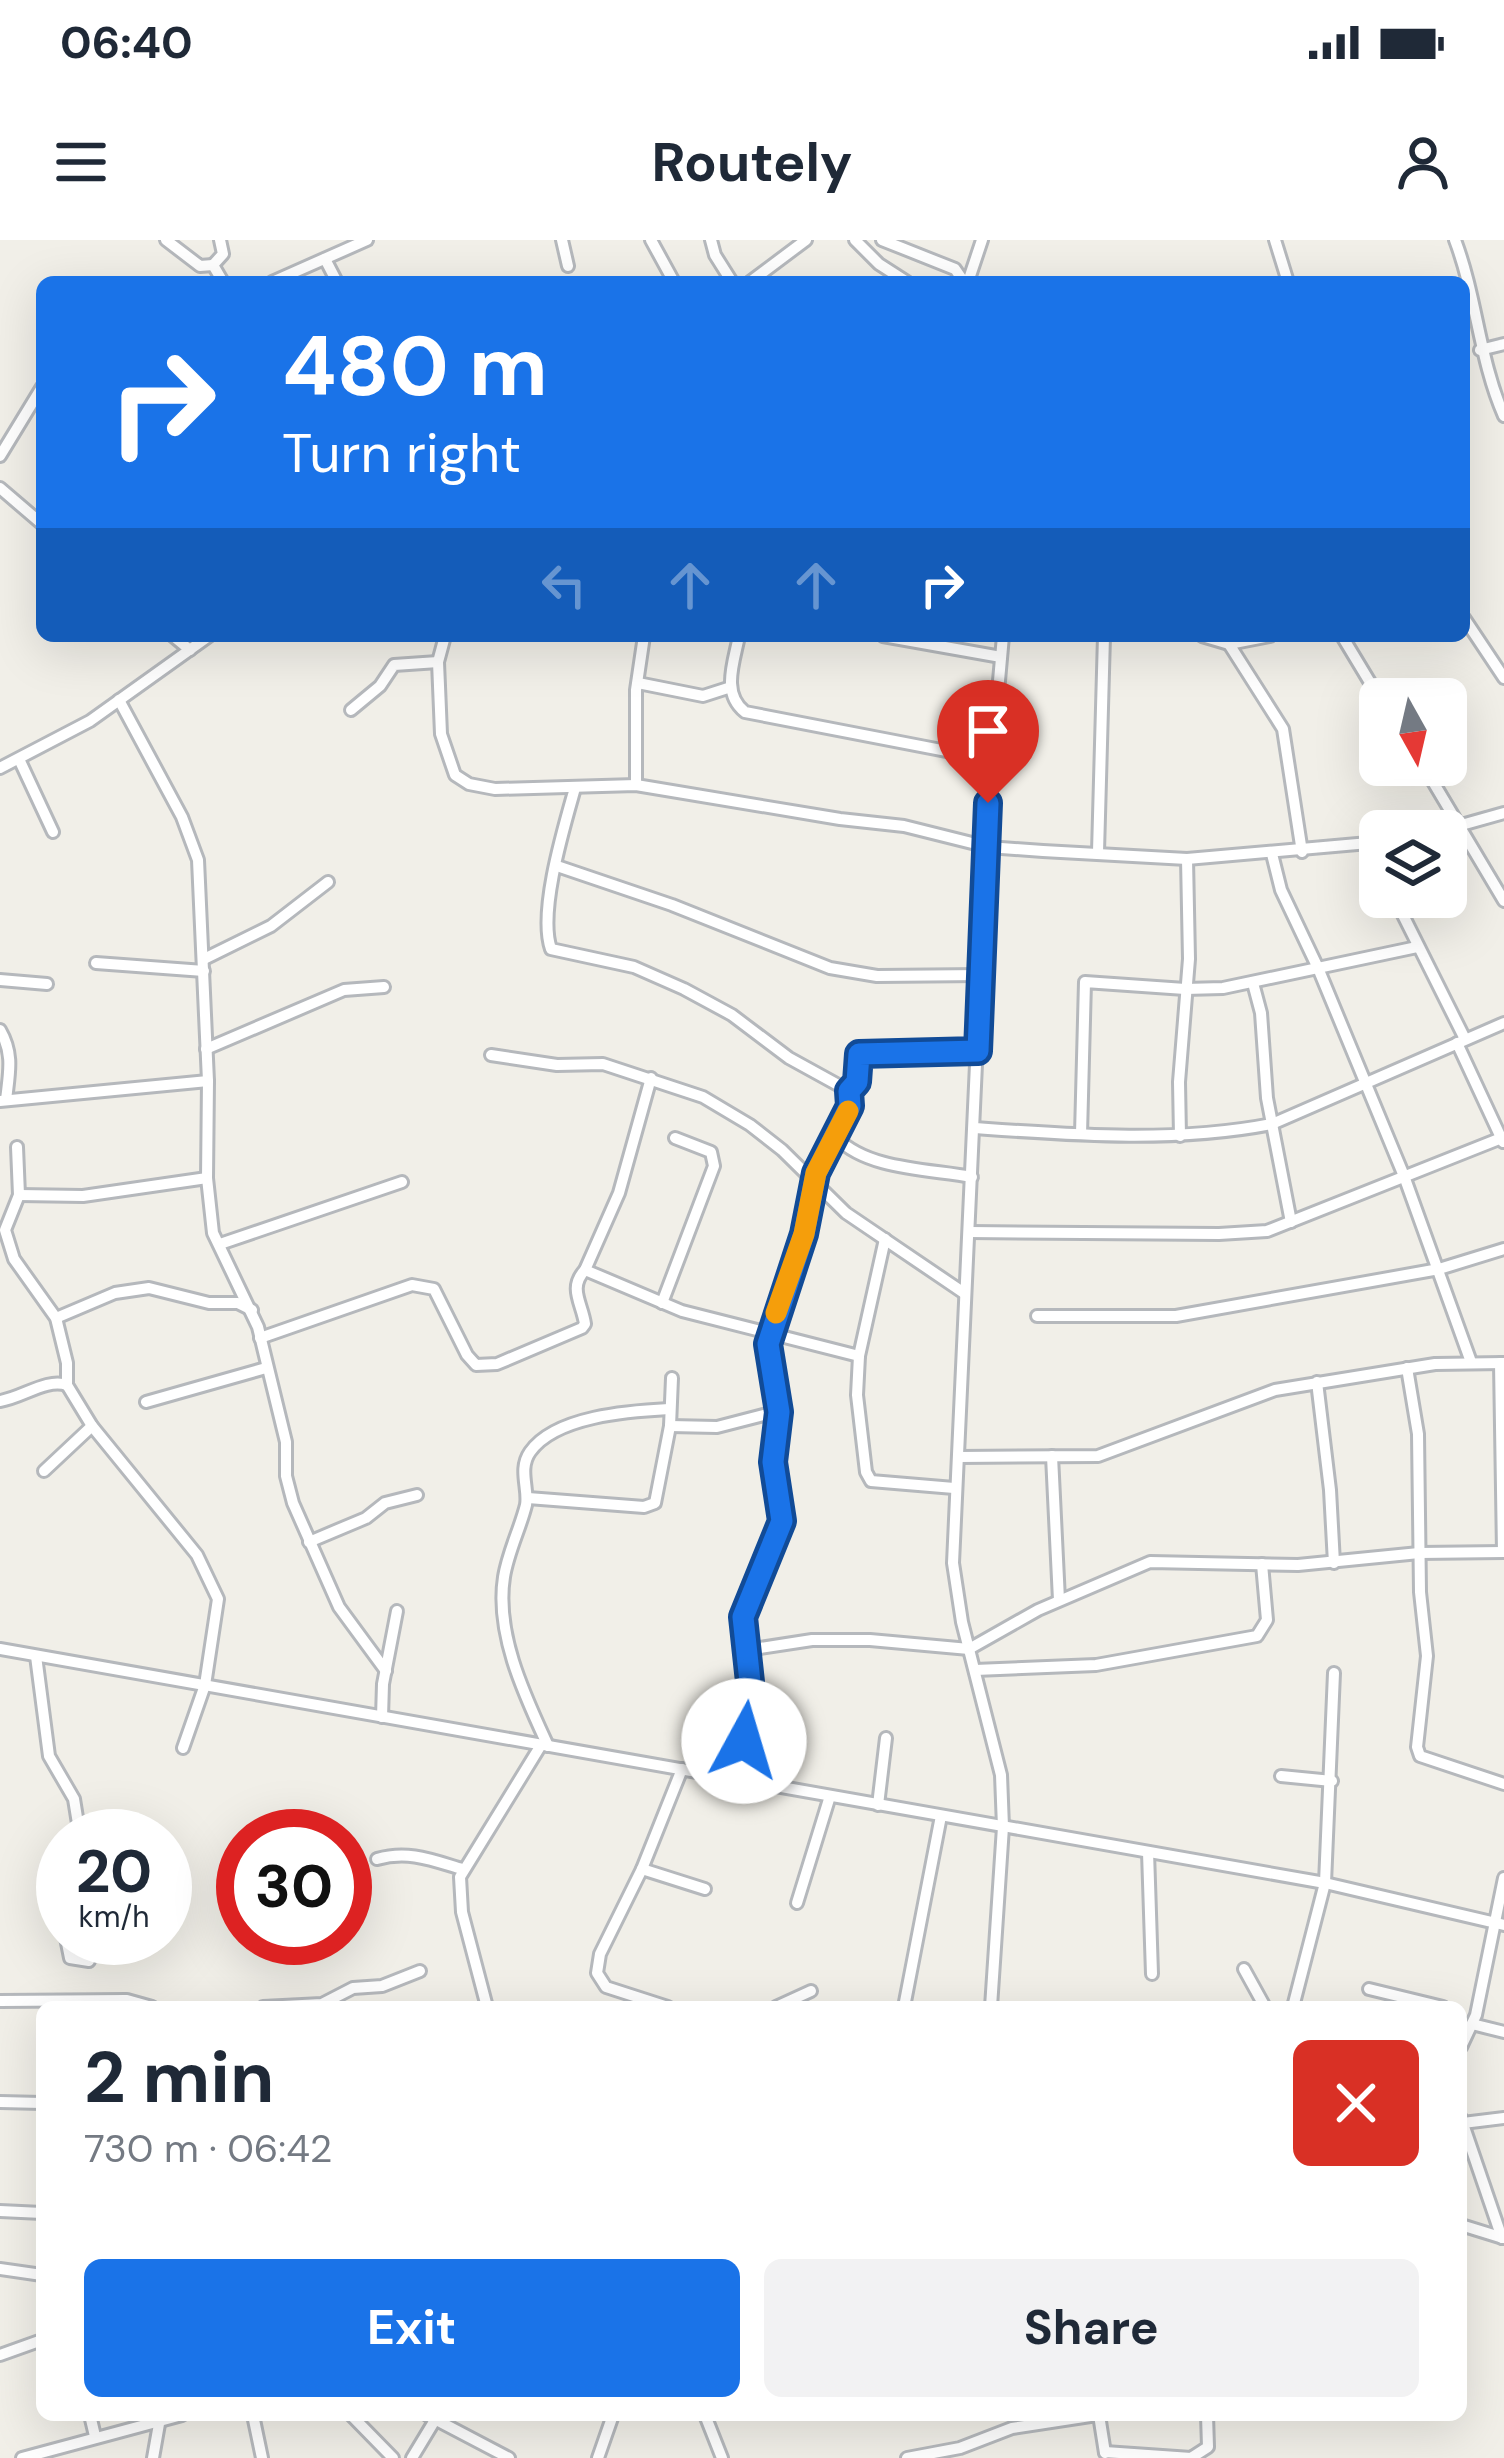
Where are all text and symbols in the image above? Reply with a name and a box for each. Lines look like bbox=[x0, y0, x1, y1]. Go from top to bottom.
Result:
text: 06:40 bbox=[60, 13, 193, 72]
text: Routely bbox=[652, 127, 852, 198]
icon: menu bbox=[48, 129, 114, 195]
icon: person bbox=[1390, 129, 1456, 195]
text: 480 m bbox=[282, 312, 548, 421]
icon: right bbox=[84, 324, 240, 480]
text: Turn right bbox=[282, 418, 521, 489]
icon: left bbox=[531, 552, 597, 618]
icon: ahead bbox=[657, 552, 723, 618]
icon: ahead bbox=[783, 552, 849, 618]
icon: right bbox=[909, 552, 975, 618]
north arrow bbox=[1359, 678, 1467, 786]
map controls bbox=[1359, 678, 1467, 918]
pin bbox=[937, 680, 1039, 803]
icon: arrive bbox=[955, 698, 1021, 764]
button: layers bbox=[1359, 810, 1467, 918]
position arrow bbox=[681, 1678, 807, 1804]
speed limit sign: 30 bbox=[216, 1809, 372, 1965]
text: 20 bbox=[76, 1832, 152, 1911]
text: km/h bbox=[79, 1897, 149, 1936]
text: 2 min bbox=[84, 2031, 274, 2124]
button: close bbox=[1293, 2040, 1419, 2166]
text: 730 m · 06:42 bbox=[84, 2123, 332, 2174]
button: Exit bbox=[84, 2259, 740, 2397]
button: Share bbox=[764, 2259, 1419, 2397]

